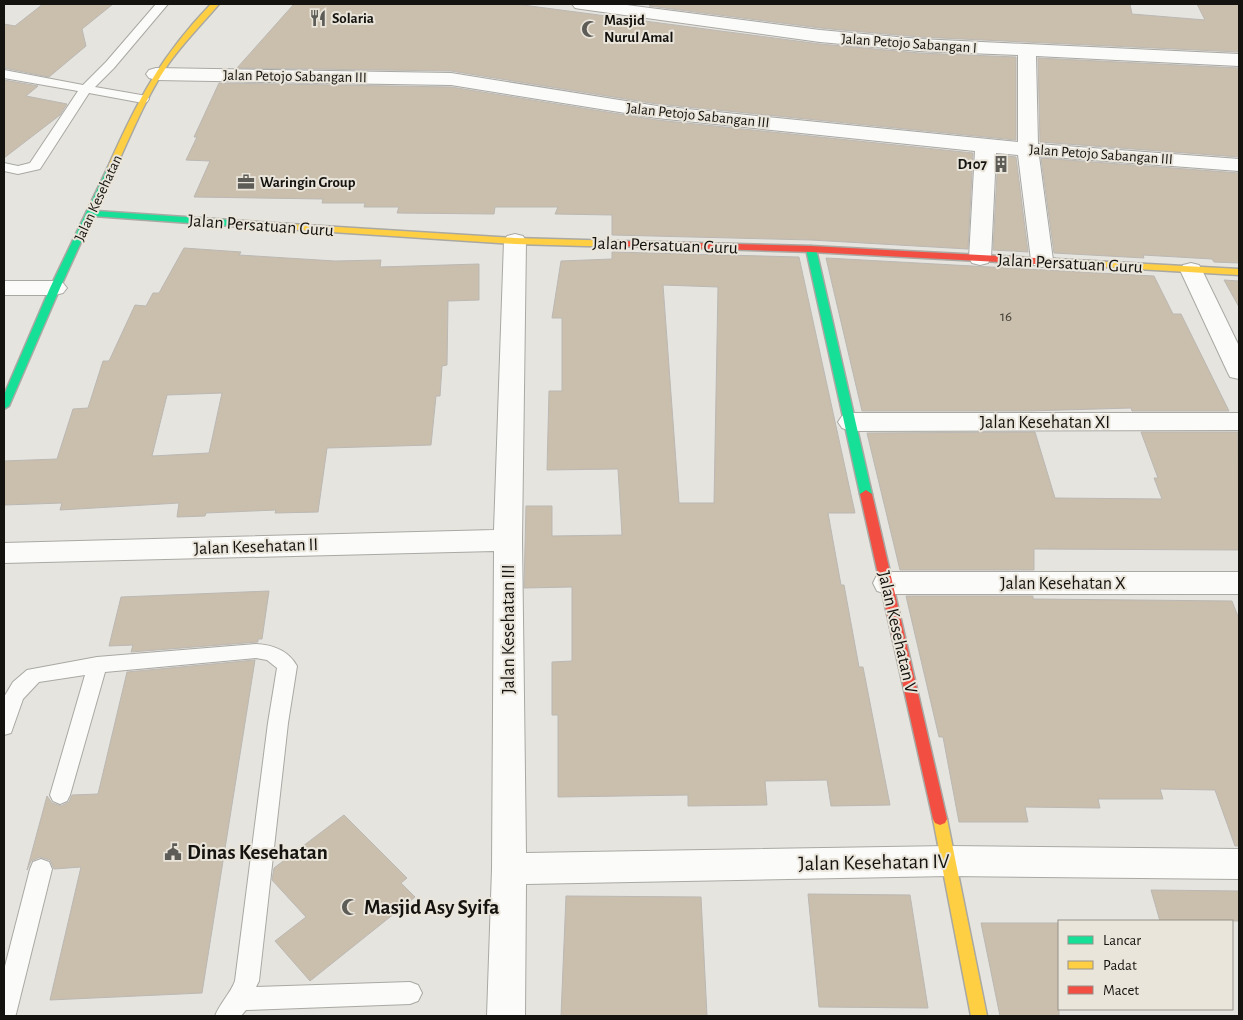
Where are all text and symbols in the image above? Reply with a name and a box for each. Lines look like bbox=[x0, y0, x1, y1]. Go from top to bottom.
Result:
restaurant icon: Solaria bbox=[308, 8, 328, 28]
place label: Solaria bbox=[332, 11, 374, 26]
place label: Masjid Nurul Amal bbox=[604, 13, 674, 45]
mosque icon: Masjid Nurul Amal bbox=[580, 19, 600, 39]
street label: Jalan Petojo Sabangan I bbox=[841, 31, 977, 56]
street label: Jalan Petojo Sabangan III bbox=[223, 68, 367, 85]
street label: Jalan Petojo Sabangan III bbox=[626, 101, 770, 130]
street label: Jalan Petojo Sabangan III bbox=[1029, 142, 1173, 167]
street label: Jalan Kesehatan bbox=[72, 153, 125, 244]
building icon: D107 bbox=[991, 154, 1011, 174]
place label: D107 bbox=[957, 157, 988, 172]
office icon: Waringin Group bbox=[236, 172, 256, 192]
place label: Waringin Group bbox=[260, 175, 356, 190]
street label: Jalan Persatuan Guru bbox=[188, 212, 334, 240]
street label: Jalan Persatuan Guru bbox=[592, 234, 738, 258]
street label: Jalan Persatuan Guru bbox=[997, 251, 1143, 277]
house number: 16 bbox=[1000, 309, 1012, 324]
street label: Jalan Kesehatan XI bbox=[980, 414, 1110, 432]
street label: Jalan Kesehatan II bbox=[193, 536, 319, 558]
street label: Jalan Kesehatan III bbox=[500, 564, 518, 694]
street label: Jalan Kesehatan V bbox=[874, 569, 920, 696]
street label: Jalan Kesehatan X bbox=[1000, 575, 1126, 593]
public building icon: Dinas Kesehatan bbox=[163, 842, 183, 862]
place label: Dinas Kesehatan bbox=[187, 842, 328, 863]
street label: Jalan Kesehatan IV bbox=[798, 851, 950, 874]
mosque icon: Masjid Asy Syifa bbox=[340, 897, 360, 917]
place label: Masjid Asy Syifa bbox=[364, 897, 499, 918]
legend bbox=[1058, 920, 1233, 1010]
text: Lancar bbox=[1103, 933, 1141, 948]
text: Padat bbox=[1103, 958, 1137, 973]
text: Macet bbox=[1103, 983, 1139, 998]

